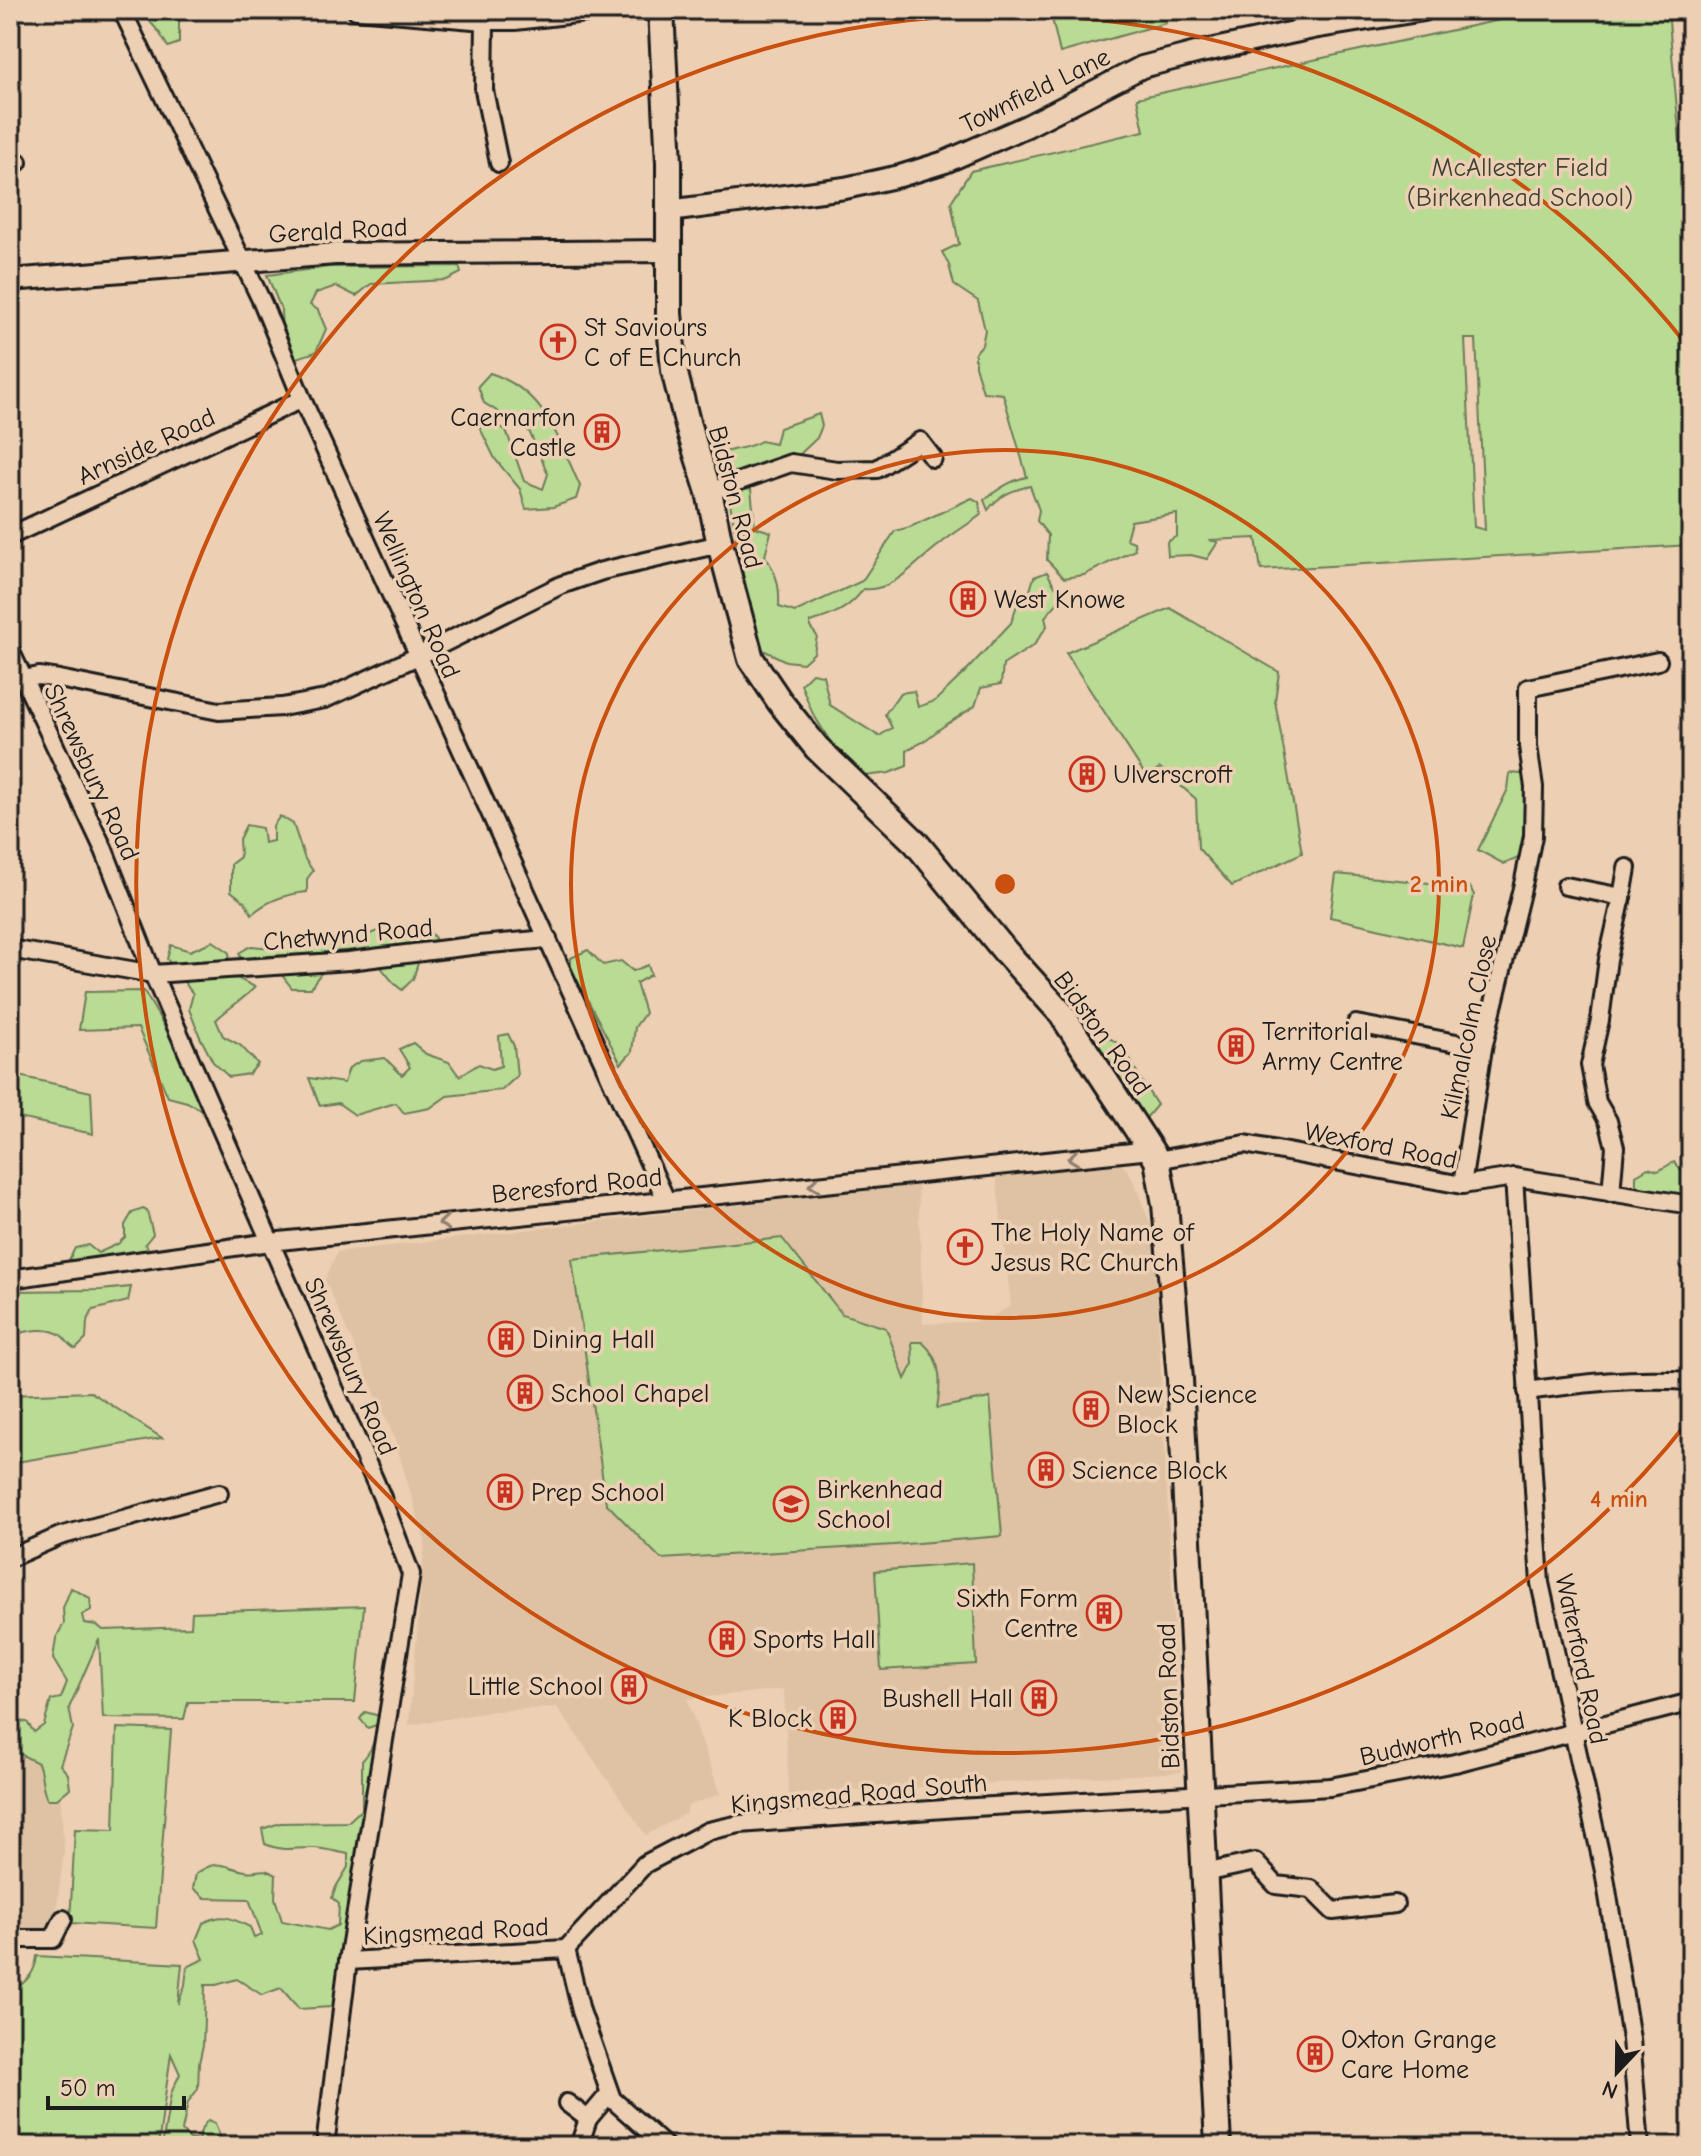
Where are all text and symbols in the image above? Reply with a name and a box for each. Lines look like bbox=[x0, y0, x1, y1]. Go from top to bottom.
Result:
street label: Townfield Lane bbox=[956, 42, 1115, 140]
park label: McAllester Field (Birkenhead School) bbox=[1407, 153, 1633, 213]
street label: Gerald Road bbox=[268, 212, 408, 250]
place label: St Saviours C of E Church bbox=[584, 313, 742, 373]
church icon: St Saviours C of E Church bbox=[539, 323, 577, 361]
street label: Arnside Road bbox=[73, 402, 220, 492]
place label: Caernarfon Castle bbox=[450, 403, 576, 463]
building icon: Caernarfon Castle bbox=[583, 413, 621, 451]
street label: Bidston Road bbox=[702, 423, 768, 572]
street label: Wellington Road bbox=[366, 508, 466, 683]
building icon: West Knowe bbox=[949, 580, 987, 618]
place label: West Knowe bbox=[994, 585, 1125, 615]
street label: Shrewsbury Road bbox=[37, 679, 145, 866]
building icon: Ulverscroft bbox=[1068, 755, 1106, 793]
place label: Ulverscroft bbox=[1113, 760, 1233, 790]
centre of rings bbox=[991, 870, 1019, 898]
text: 2 min bbox=[1410, 870, 1468, 898]
street label: Chetwynd Road bbox=[262, 913, 434, 957]
street label: Kilmalcolm Close bbox=[1435, 932, 1503, 1122]
street label: Bidston Road bbox=[1047, 966, 1157, 1102]
place label: Territorial Army Centre bbox=[1262, 1017, 1403, 1077]
building icon: Territorial Army Centre bbox=[1217, 1027, 1255, 1065]
street label: Wexford Road bbox=[1302, 1116, 1460, 1175]
one-way arrow bbox=[1066, 1149, 1079, 1166]
street label: Beresford Road bbox=[490, 1162, 664, 1210]
one-way arrow bbox=[807, 1176, 820, 1193]
one-way arrow bbox=[438, 1215, 451, 1232]
place label: The Holy Name of Jesus RC Church bbox=[991, 1218, 1195, 1278]
church icon: The Holy Name of Jesus RC Church bbox=[946, 1228, 984, 1266]
street label: Shrewsbury Road bbox=[297, 1273, 403, 1460]
building icon: Dining Hall bbox=[487, 1320, 525, 1358]
place label: Dining Hall bbox=[532, 1325, 655, 1355]
building icon: School Chapel bbox=[506, 1374, 544, 1412]
place label: School Chapel bbox=[551, 1379, 710, 1409]
place label: New Science Block bbox=[1117, 1380, 1257, 1440]
building icon: New Science Block bbox=[1072, 1390, 1110, 1428]
building icon: Science Block bbox=[1027, 1451, 1065, 1489]
place label: Science Block bbox=[1072, 1456, 1228, 1486]
building icon: Prep School bbox=[486, 1473, 524, 1511]
place label: Birkenhead School bbox=[817, 1475, 943, 1535]
place label: Prep School bbox=[531, 1478, 665, 1508]
school or university icon: Birkenhead School bbox=[772, 1485, 810, 1523]
text: 4 min bbox=[1590, 1485, 1648, 1513]
street label: Waterford Road bbox=[1548, 1572, 1614, 1747]
place label: Sixth Form Centre bbox=[956, 1584, 1078, 1644]
building icon: Sixth Form Centre bbox=[1085, 1594, 1123, 1632]
building icon: Sports Hall bbox=[708, 1620, 746, 1658]
street label: Bidston Road bbox=[1151, 1622, 1187, 1770]
place label: Sports Hall bbox=[753, 1625, 876, 1655]
building icon: Little School bbox=[610, 1667, 648, 1705]
place label: Little School bbox=[468, 1672, 603, 1702]
building icon: Bushell Hall bbox=[1020, 1679, 1058, 1717]
place label: Bushell Hall bbox=[882, 1684, 1013, 1714]
building icon: K Block bbox=[819, 1699, 857, 1737]
place label: K Block bbox=[728, 1704, 812, 1734]
street label: Budworth Road bbox=[1357, 1705, 1528, 1773]
street label: Kingsmead Road South bbox=[730, 1768, 989, 1820]
street label: Kingsmead Road bbox=[362, 1912, 550, 1952]
place label: Oxton Grange Care Home bbox=[1341, 2025, 1497, 2085]
north arrow bbox=[1577, 2032, 1657, 2112]
building icon: Oxton Grange Care Home bbox=[1296, 2035, 1334, 2073]
scale bar bbox=[48, 2060, 184, 2110]
text: 50 m bbox=[60, 2074, 116, 2102]
text: N bbox=[1598, 2075, 1621, 2104]

